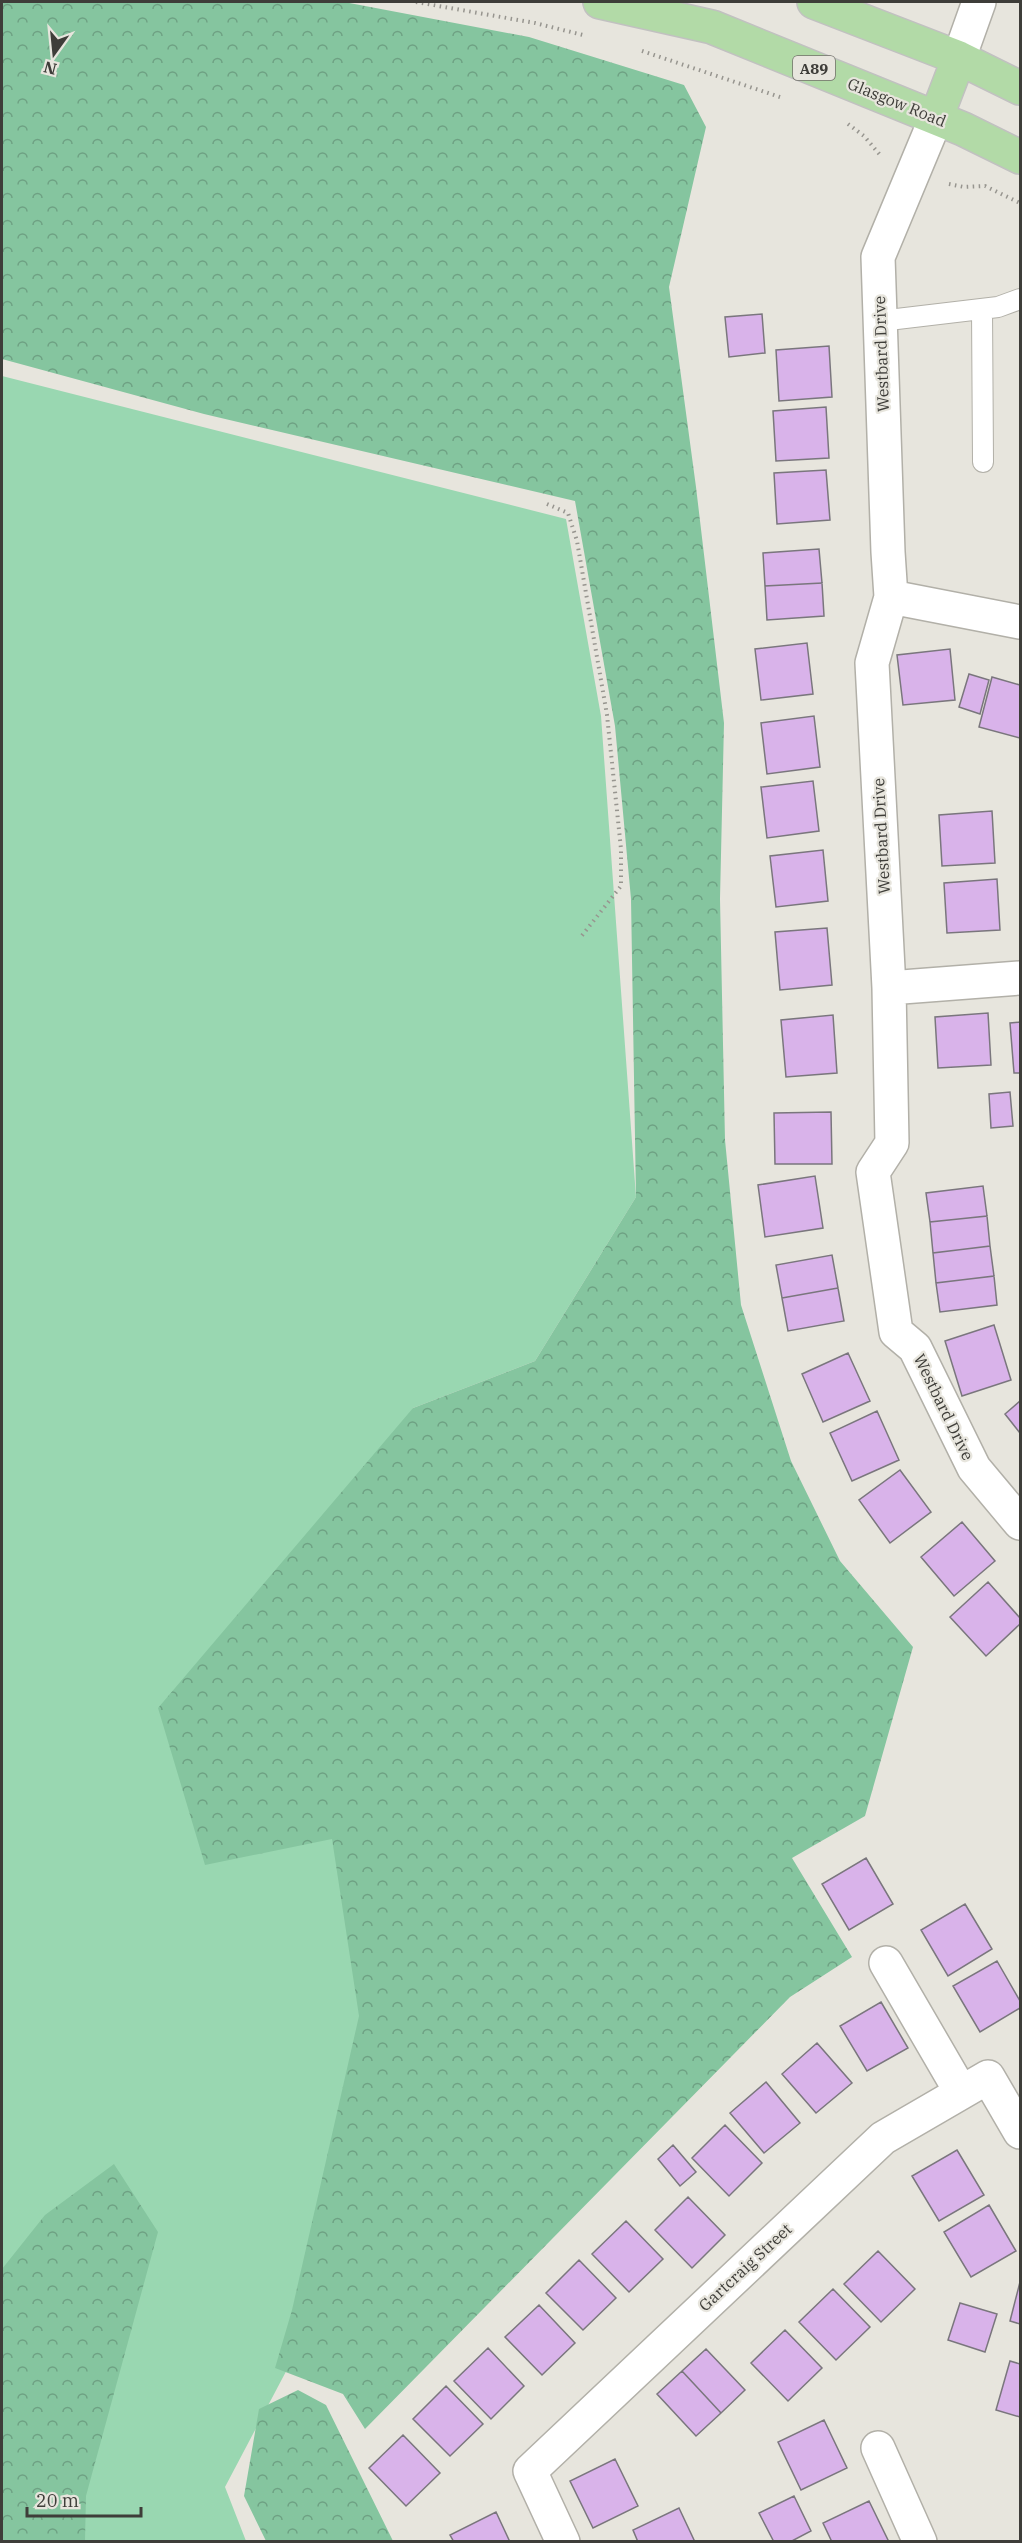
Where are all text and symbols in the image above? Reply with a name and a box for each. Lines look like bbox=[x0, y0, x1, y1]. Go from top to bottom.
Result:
north arrow bbox=[24, 24, 84, 84]
road number: A89 bbox=[793, 56, 835, 80]
text: N bbox=[41, 57, 59, 80]
street label: Glasgow Road bbox=[845, 73, 949, 131]
street label: Westbard Drive bbox=[869, 296, 893, 412]
street label: Westbard Drive bbox=[868, 778, 894, 894]
street label: Westbard Drive bbox=[910, 1350, 978, 1464]
street label: Gartcraig Street bbox=[694, 2219, 796, 2315]
scale bar bbox=[27, 2480, 141, 2518]
text: 20 m bbox=[36, 2489, 79, 2512]

